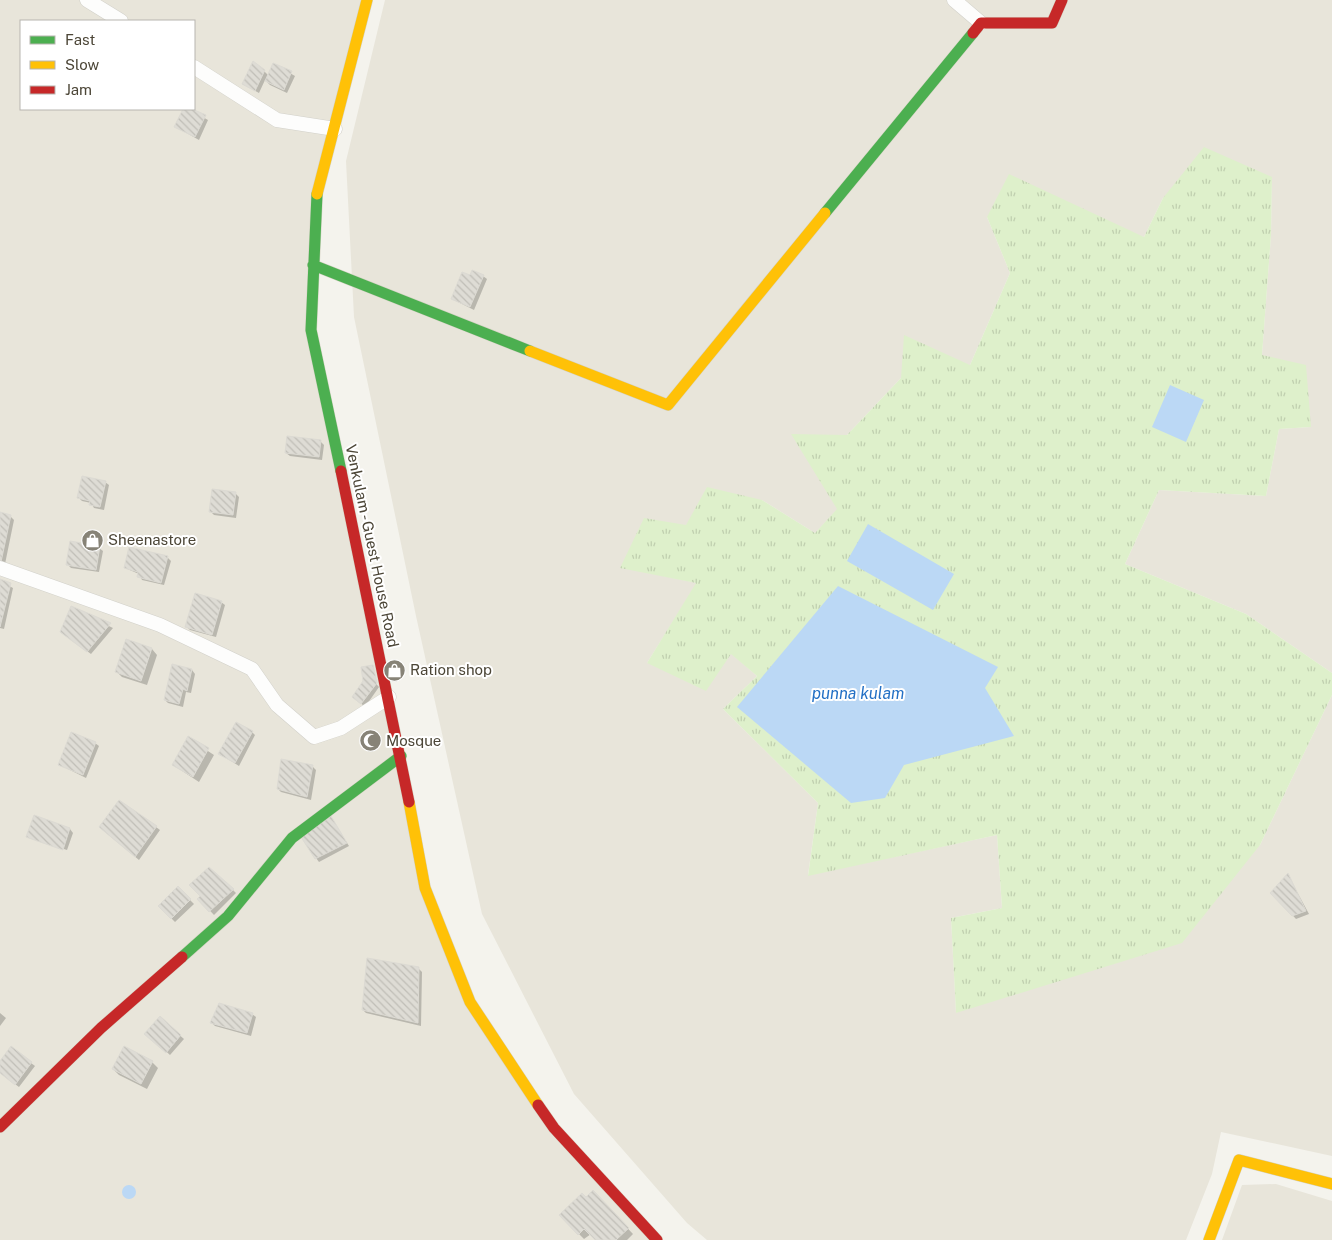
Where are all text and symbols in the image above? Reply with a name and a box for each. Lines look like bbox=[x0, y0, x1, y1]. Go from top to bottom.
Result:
legend bbox=[20, 20, 195, 110]
text: Fast bbox=[65, 31, 95, 48]
text: Slow bbox=[65, 56, 100, 73]
text: Jam bbox=[65, 81, 92, 98]
street label: Venkulam - Guest House Road bbox=[343, 443, 402, 649]
shop icon: Sheenastore bbox=[80, 528, 104, 552]
place label: Sheenastore bbox=[108, 531, 196, 548]
shop icon: Ration shop bbox=[382, 658, 406, 682]
place label: Ration shop bbox=[410, 661, 492, 678]
water label: punna kulam bbox=[812, 684, 904, 703]
mosque icon: Mosque bbox=[358, 729, 382, 753]
place label: Mosque bbox=[386, 732, 441, 749]

